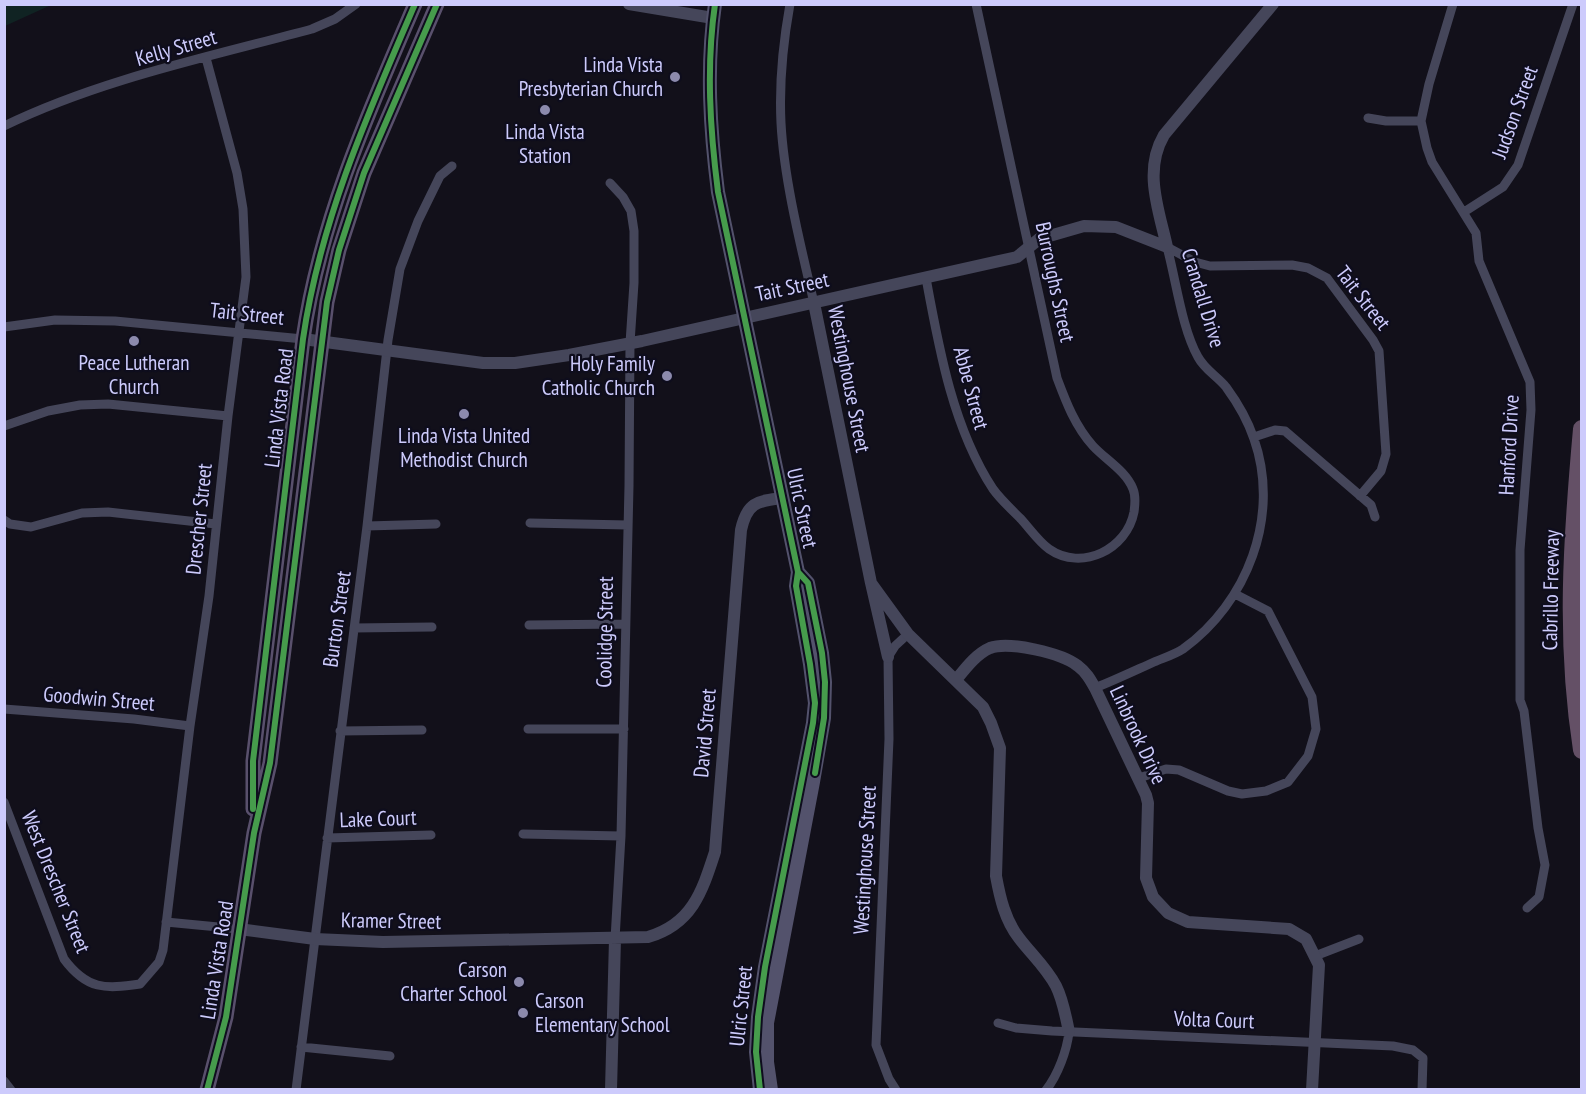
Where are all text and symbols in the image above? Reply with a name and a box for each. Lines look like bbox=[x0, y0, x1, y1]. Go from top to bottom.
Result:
street label: Kelly Street bbox=[132, 23, 220, 72]
place label: Linda Vista Presbyterian Church bbox=[519, 51, 663, 102]
street label: Judson Street bbox=[1485, 62, 1544, 163]
marker: Linda Vista Presbyterian Church bbox=[668, 70, 682, 84]
marker: Linda Vista Station bbox=[538, 103, 552, 117]
place label: Linda Vista Station bbox=[505, 118, 585, 169]
street label: Burroughs Street bbox=[1030, 219, 1081, 345]
street label: Crandall Drive bbox=[1176, 245, 1231, 351]
street label: Tait Street bbox=[1330, 260, 1397, 335]
street label: Tait Street bbox=[753, 266, 831, 307]
street label: Tait Street bbox=[209, 296, 286, 331]
street label: Westinghouse Street bbox=[822, 303, 877, 455]
marker: Peace Lutheran Church bbox=[127, 334, 141, 348]
street label: Abbe Street bbox=[947, 343, 996, 433]
street label: Linda Vista Road bbox=[258, 347, 299, 469]
place label: Peace Lutheran Church bbox=[79, 349, 189, 400]
place label: Holy Family Catholic Church bbox=[542, 350, 655, 401]
marker: Holy Family Catholic Church bbox=[660, 369, 674, 383]
street label: Hanford Drive bbox=[1492, 394, 1525, 496]
marker: Linda Vista United Methodist Church bbox=[457, 407, 471, 421]
place label: Linda Vista United Methodist Church bbox=[398, 422, 530, 473]
street label: Drescher Street bbox=[179, 462, 218, 576]
street label: Ulric Street bbox=[781, 465, 824, 551]
street label: Cabrillo Freeway bbox=[1536, 529, 1565, 651]
street label: Burton Street bbox=[316, 569, 357, 669]
street label: Coolidge Street bbox=[590, 576, 619, 688]
street label: Goodwin Street bbox=[42, 680, 156, 717]
street label: Linbrook Drive bbox=[1104, 681, 1173, 788]
street label: David Street bbox=[687, 687, 722, 779]
street label: Westinghouse Street bbox=[847, 785, 882, 935]
street label: Lake Court bbox=[339, 804, 417, 833]
street label: West Drescher Street bbox=[16, 807, 97, 957]
street label: Linda Vista Road bbox=[194, 899, 239, 1021]
street label: Kramer Street bbox=[341, 906, 442, 935]
place label: Carson Charter School bbox=[400, 956, 507, 1007]
street label: Ulric Street bbox=[723, 964, 758, 1048]
marker: Carson Charter School bbox=[512, 975, 526, 989]
place label: Carson Elementary School bbox=[535, 987, 670, 1038]
street label: Volta Court bbox=[1172, 1005, 1255, 1034]
marker: Carson Elementary School bbox=[516, 1006, 530, 1020]

